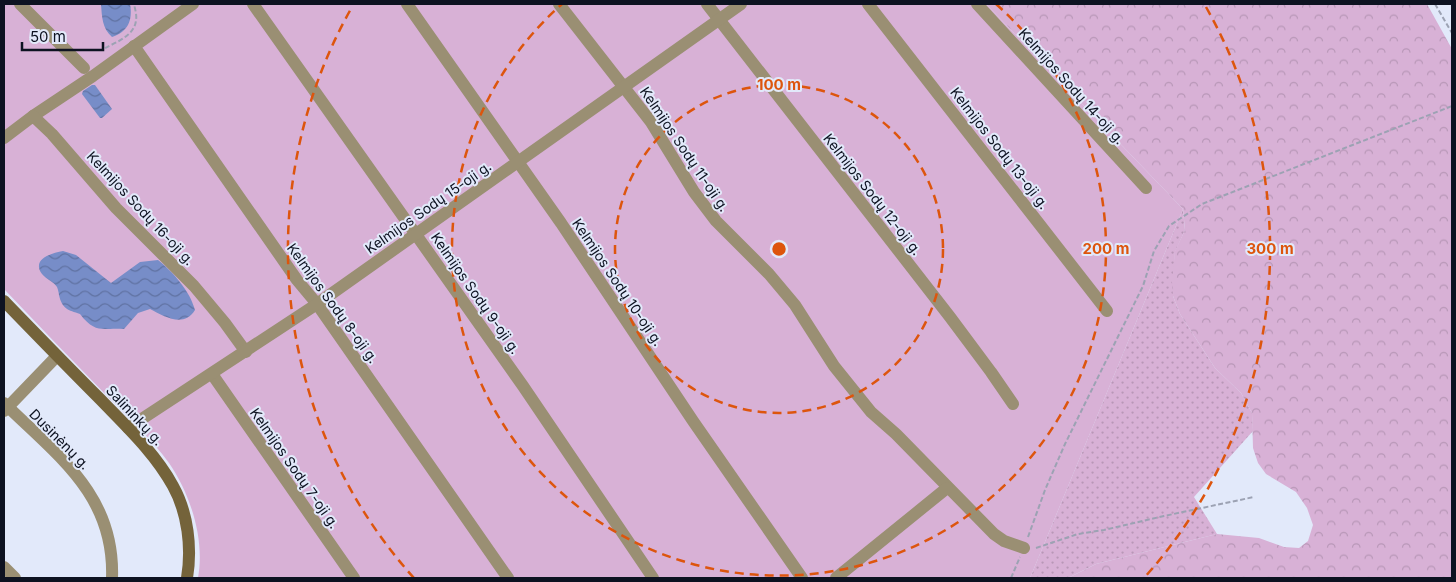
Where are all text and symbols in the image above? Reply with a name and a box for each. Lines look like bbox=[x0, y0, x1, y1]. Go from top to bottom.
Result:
scale bar bbox=[22, 20, 104, 52]
street label: Kelmijos Sodų 14-oji g. bbox=[1015, 24, 1129, 148]
text: 50 m bbox=[30, 27, 66, 46]
text: 100 m bbox=[757, 75, 801, 94]
street label: Kelmijos Sodų 11-oji g. bbox=[637, 83, 733, 215]
street label: Kelmijos Sodų 13-oji g. bbox=[947, 84, 1053, 212]
street label: Kelmijos Sodų 12-oji g. bbox=[820, 130, 926, 258]
street label: Kelmijos Sodų 16-oji g. bbox=[84, 147, 198, 269]
street label: Kelmijos Sodų 15-oji g. bbox=[362, 157, 494, 257]
street label: Kelmijos Sodų 10-oji g. bbox=[569, 215, 667, 349]
street label: Kelmijos Sodų 9-oji g. bbox=[428, 229, 524, 357]
text: 200 m bbox=[1083, 239, 1129, 258]
text: 300 m bbox=[1246, 239, 1294, 258]
street label: Kelmijos Sodų 8-oji g. bbox=[284, 240, 382, 366]
centre of rings bbox=[770, 240, 788, 258]
street label: Salininkų g. bbox=[103, 381, 167, 449]
street label: Kelmijos Sodų 7-oji g. bbox=[247, 404, 343, 532]
street label: Dusinėnų g. bbox=[26, 405, 94, 473]

